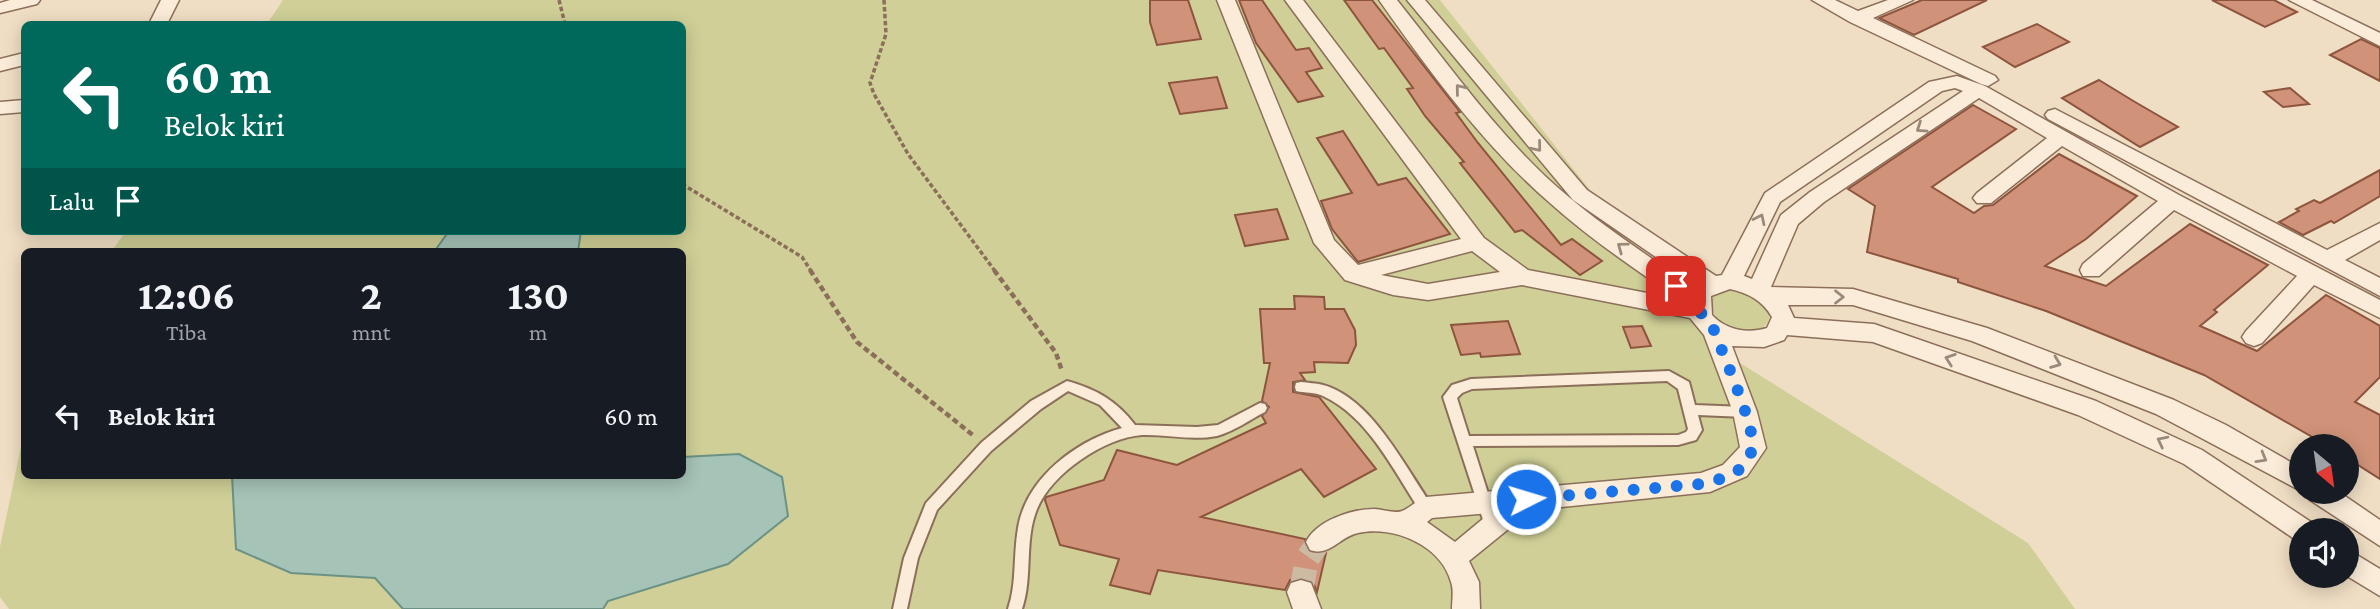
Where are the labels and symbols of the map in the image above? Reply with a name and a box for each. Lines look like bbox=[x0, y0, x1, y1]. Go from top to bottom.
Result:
one-way arrow bbox=[1456, 85, 1468, 98]
one-way arrow bbox=[1916, 120, 1929, 132]
one-way arrow bbox=[1529, 139, 1542, 151]
one-way arrow bbox=[1751, 214, 1765, 226]
one-way arrow bbox=[1617, 242, 1630, 255]
pin bbox=[1646, 256, 1706, 316]
one-way arrow bbox=[1834, 289, 1845, 305]
one-way arrow bbox=[1944, 353, 1956, 367]
one-way arrow bbox=[2049, 354, 2061, 368]
north arrow bbox=[2289, 434, 2359, 504]
one-way arrow bbox=[2157, 435, 2169, 449]
one-way arrow bbox=[2255, 450, 2267, 463]
position arrow bbox=[1489, 462, 1563, 536]

